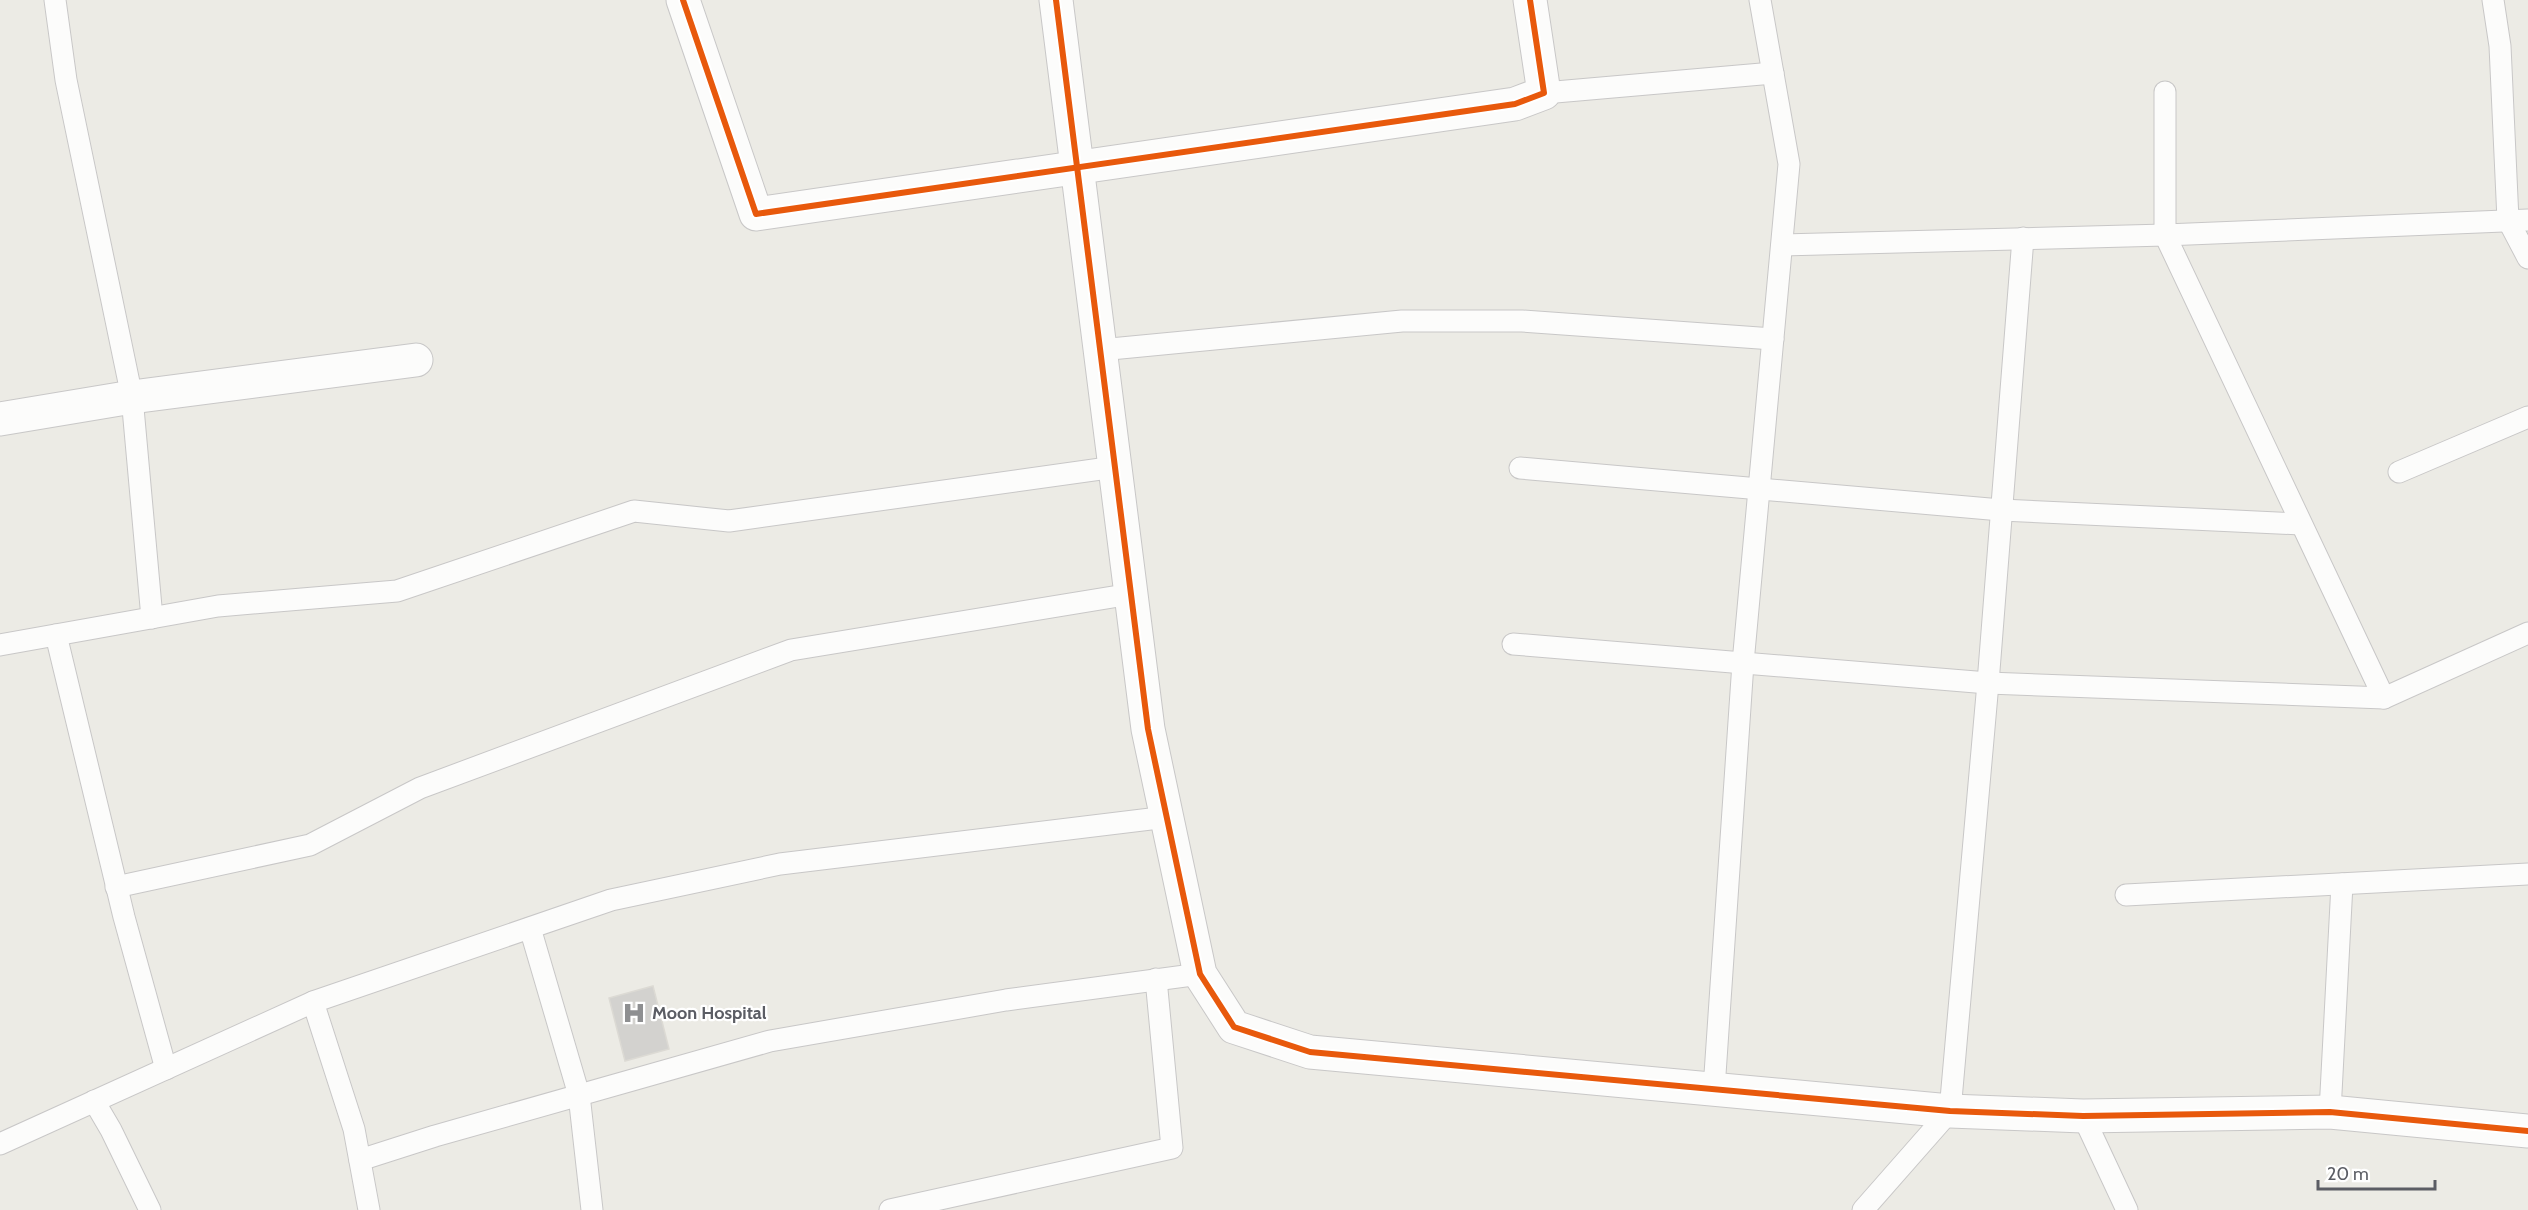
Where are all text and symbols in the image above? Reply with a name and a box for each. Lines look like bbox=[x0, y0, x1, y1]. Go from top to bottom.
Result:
hospital icon: Moon Hospital bbox=[621, 1000, 647, 1026]
place label: Moon Hospital bbox=[652, 1002, 767, 1024]
scale bar bbox=[2318, 1153, 2435, 1191]
text: 20 m bbox=[2327, 1163, 2369, 1185]

